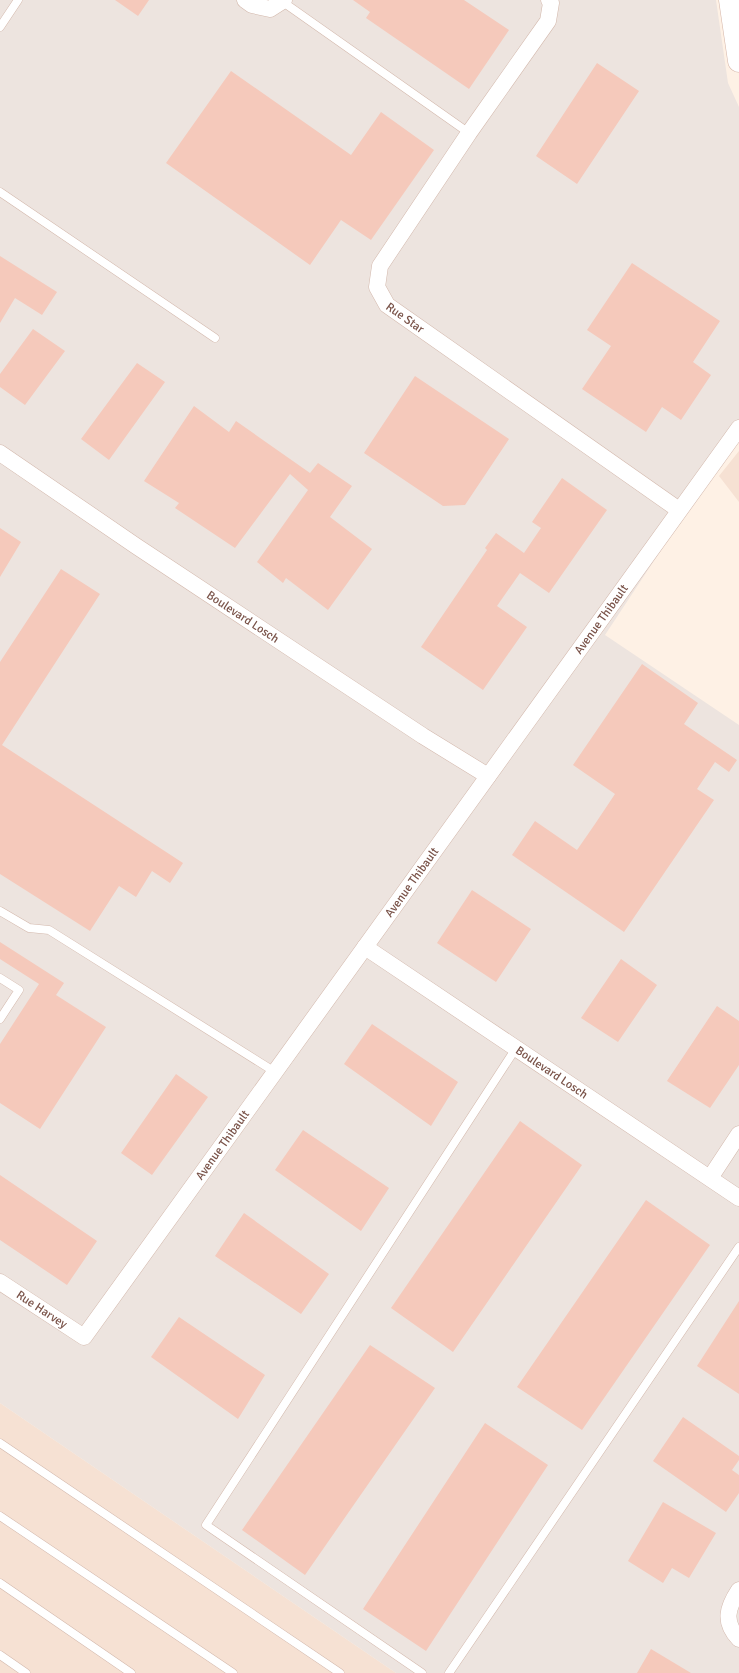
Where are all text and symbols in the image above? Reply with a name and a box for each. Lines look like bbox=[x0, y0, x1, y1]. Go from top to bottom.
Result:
street label: Rue Star bbox=[383, 300, 428, 337]
street label: Avenue Thibault bbox=[571, 582, 632, 657]
street label: Boulevard Losch bbox=[204, 588, 282, 647]
street label: Avenue Thibault bbox=[382, 845, 442, 920]
street label: Boulevard Losch bbox=[513, 1043, 591, 1102]
street label: Avenue Thibault bbox=[193, 1107, 253, 1183]
street label: Rue Harvey bbox=[13, 1288, 70, 1332]

